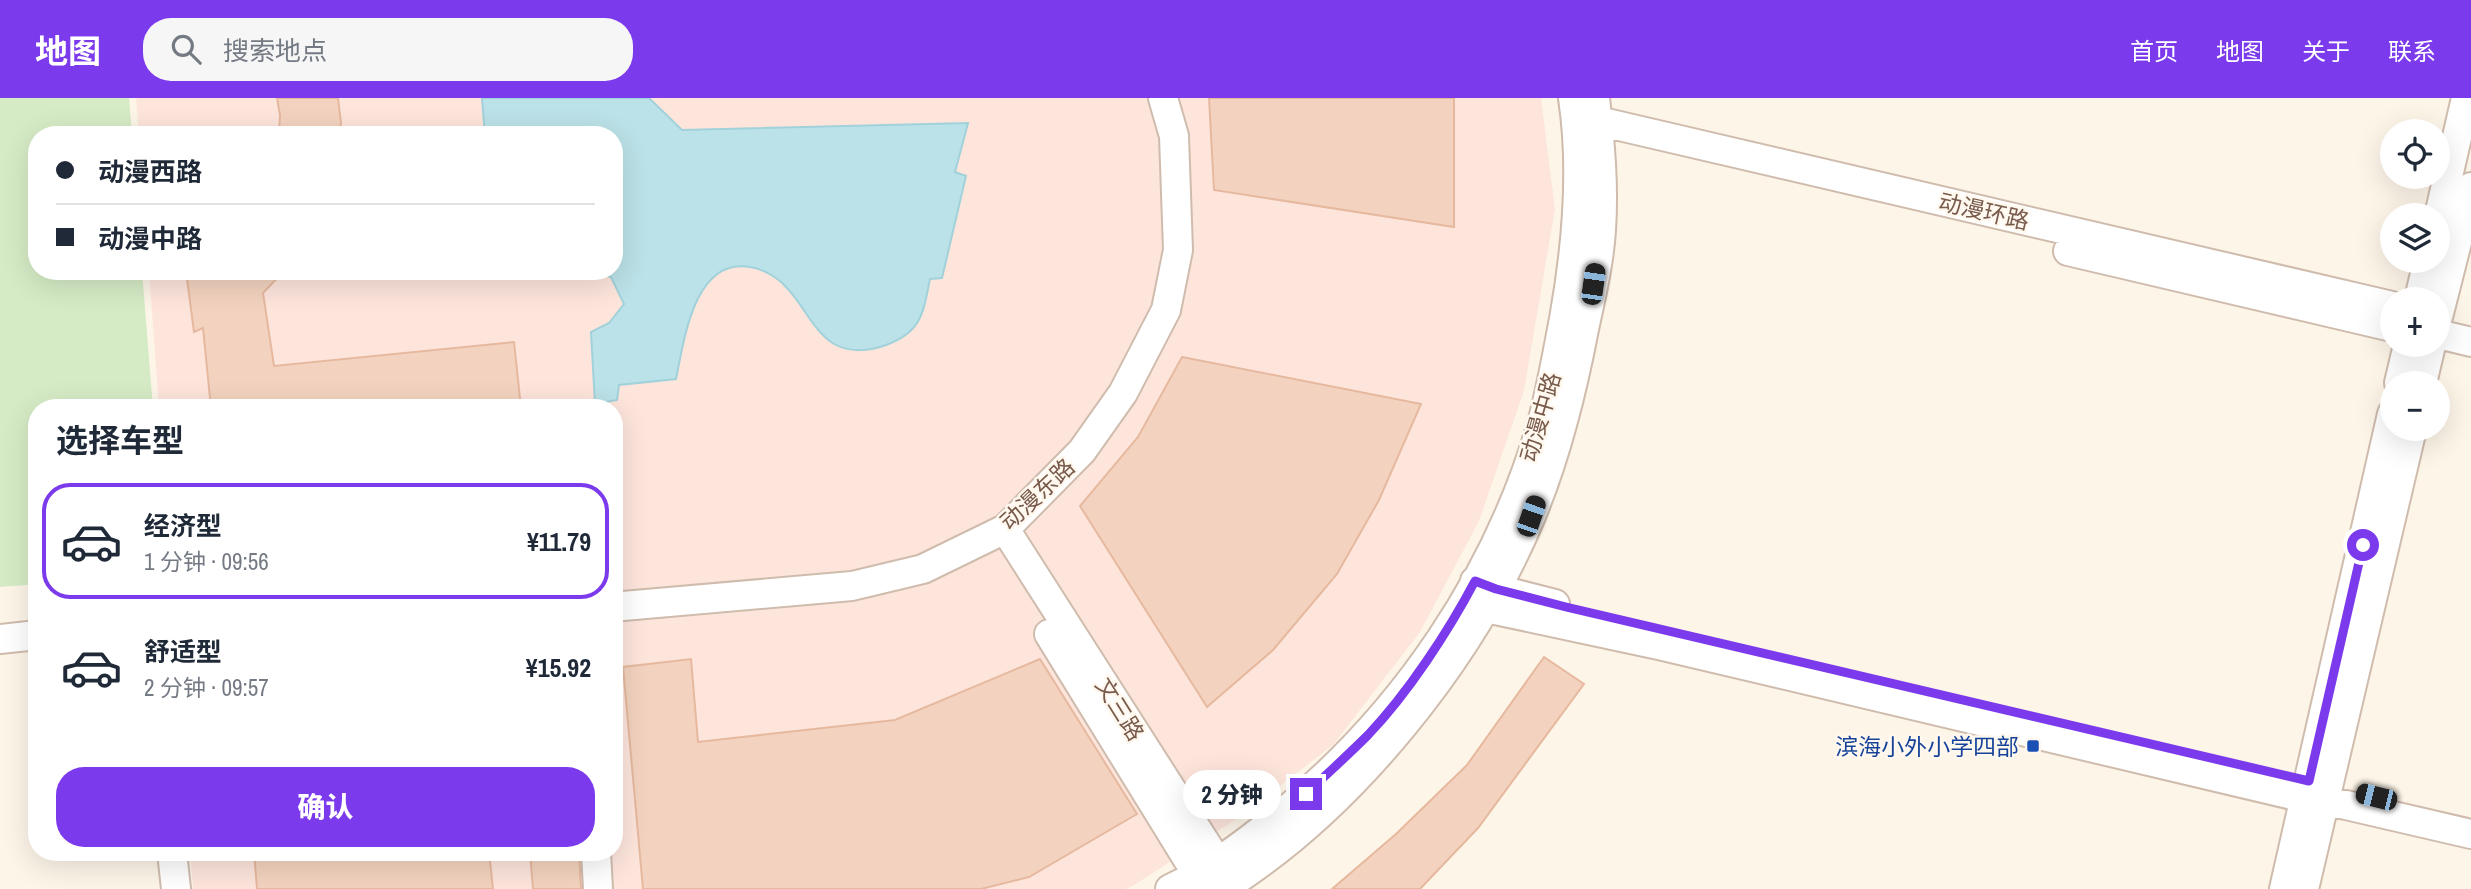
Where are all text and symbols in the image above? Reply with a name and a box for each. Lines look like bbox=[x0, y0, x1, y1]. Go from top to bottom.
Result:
search box bbox=[143, 18, 633, 81]
text: 地图 bbox=[35, 29, 101, 73]
icon: search bbox=[167, 30, 205, 68]
text: 搜索地点 bbox=[223, 33, 327, 68]
text: 首页 bbox=[2130, 35, 2178, 67]
text: 地图 bbox=[2216, 35, 2264, 67]
text: 关于 bbox=[2302, 35, 2350, 67]
text: 联系 bbox=[2388, 35, 2436, 67]
map controls bbox=[2380, 119, 2450, 441]
button: locate bbox=[2380, 119, 2450, 189]
text: 动漫西路 bbox=[98, 154, 202, 189]
street label: 动漫环路 bbox=[1936, 186, 2032, 236]
button: layers bbox=[2380, 203, 2450, 273]
text: 动漫中路 bbox=[98, 221, 202, 256]
car bbox=[1580, 262, 1607, 306]
button: + bbox=[2380, 287, 2450, 357]
street label: 动漫中路 bbox=[1512, 369, 1568, 465]
button: − bbox=[2380, 371, 2450, 441]
text: 选择车型 bbox=[56, 419, 184, 462]
street label: 动漫东路 bbox=[993, 451, 1081, 537]
car bbox=[1515, 493, 1548, 539]
text: 经济型 bbox=[144, 508, 222, 543]
icon: car bbox=[60, 510, 123, 573]
text: ¥11.79 bbox=[527, 524, 591, 559]
route start bbox=[2347, 529, 2379, 561]
text: 1 分钟 · 09:56 bbox=[144, 546, 269, 577]
text: 舒适型 bbox=[144, 634, 222, 669]
icon: car bbox=[60, 636, 123, 699]
text: ¥15.92 bbox=[526, 650, 591, 685]
text: 2 分钟 · 09:57 bbox=[144, 672, 269, 703]
street label: 文三路 bbox=[1089, 672, 1151, 746]
place label: 滨海小外小学四部 bbox=[1835, 731, 2019, 762]
marker: 滨海小外小学四部 bbox=[2025, 738, 2041, 754]
button: 确认 bbox=[56, 767, 595, 847]
callout: 2 分钟 bbox=[1184, 770, 1282, 818]
route end bbox=[1290, 778, 1322, 810]
text: 2 分钟 bbox=[1201, 779, 1263, 810]
car bbox=[2354, 782, 2399, 812]

